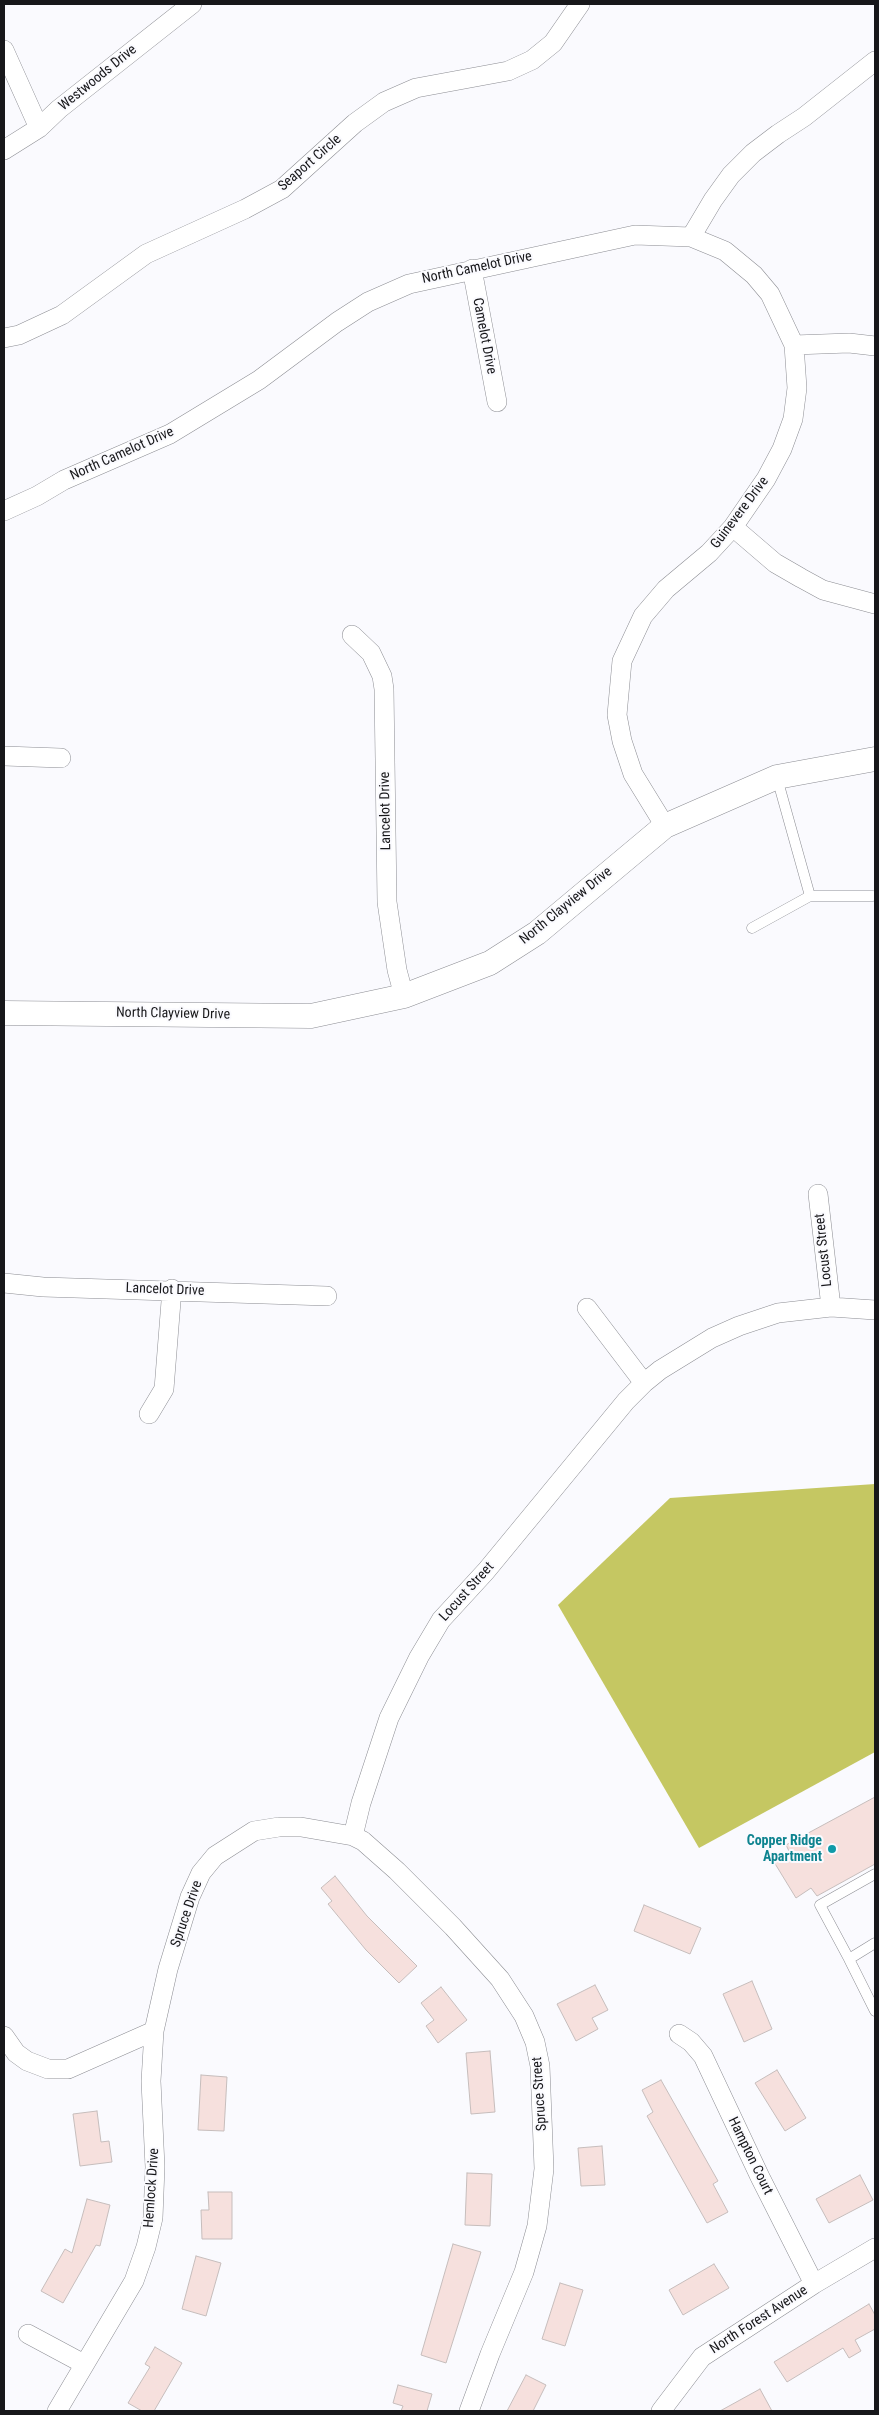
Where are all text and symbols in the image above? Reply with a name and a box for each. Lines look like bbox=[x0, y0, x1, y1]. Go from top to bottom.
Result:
street label: Westwoods Drive bbox=[56, 42, 140, 114]
street label: Seaport Circle bbox=[275, 131, 345, 195]
street label: North Camelot Drive bbox=[421, 248, 533, 288]
street label: Camelot Drive bbox=[468, 296, 500, 376]
street label: North Camelot Drive bbox=[68, 424, 176, 484]
street label: Guinevere Drive bbox=[707, 474, 773, 552]
street label: Lancelot Drive bbox=[377, 772, 395, 850]
street label: North Clayview Drive bbox=[516, 864, 616, 948]
street label: North Clayview Drive bbox=[116, 1005, 230, 1023]
street label: Locust Street bbox=[812, 1213, 836, 1287]
street label: Lancelot Drive bbox=[125, 1280, 205, 1300]
street label: Locust Street bbox=[436, 1559, 498, 1625]
place label: Copper Ridge Apartment bbox=[747, 1833, 822, 1865]
marker: Copper Ridge Apartment bbox=[826, 1843, 838, 1855]
street label: Spruce Drive bbox=[168, 1878, 206, 1950]
street label: Spruce Street bbox=[529, 2056, 551, 2132]
street label: Hampton Court bbox=[724, 2114, 776, 2198]
street label: Hemlock Drive bbox=[141, 2148, 163, 2228]
street label: North Forest Avenue bbox=[707, 2282, 811, 2358]

